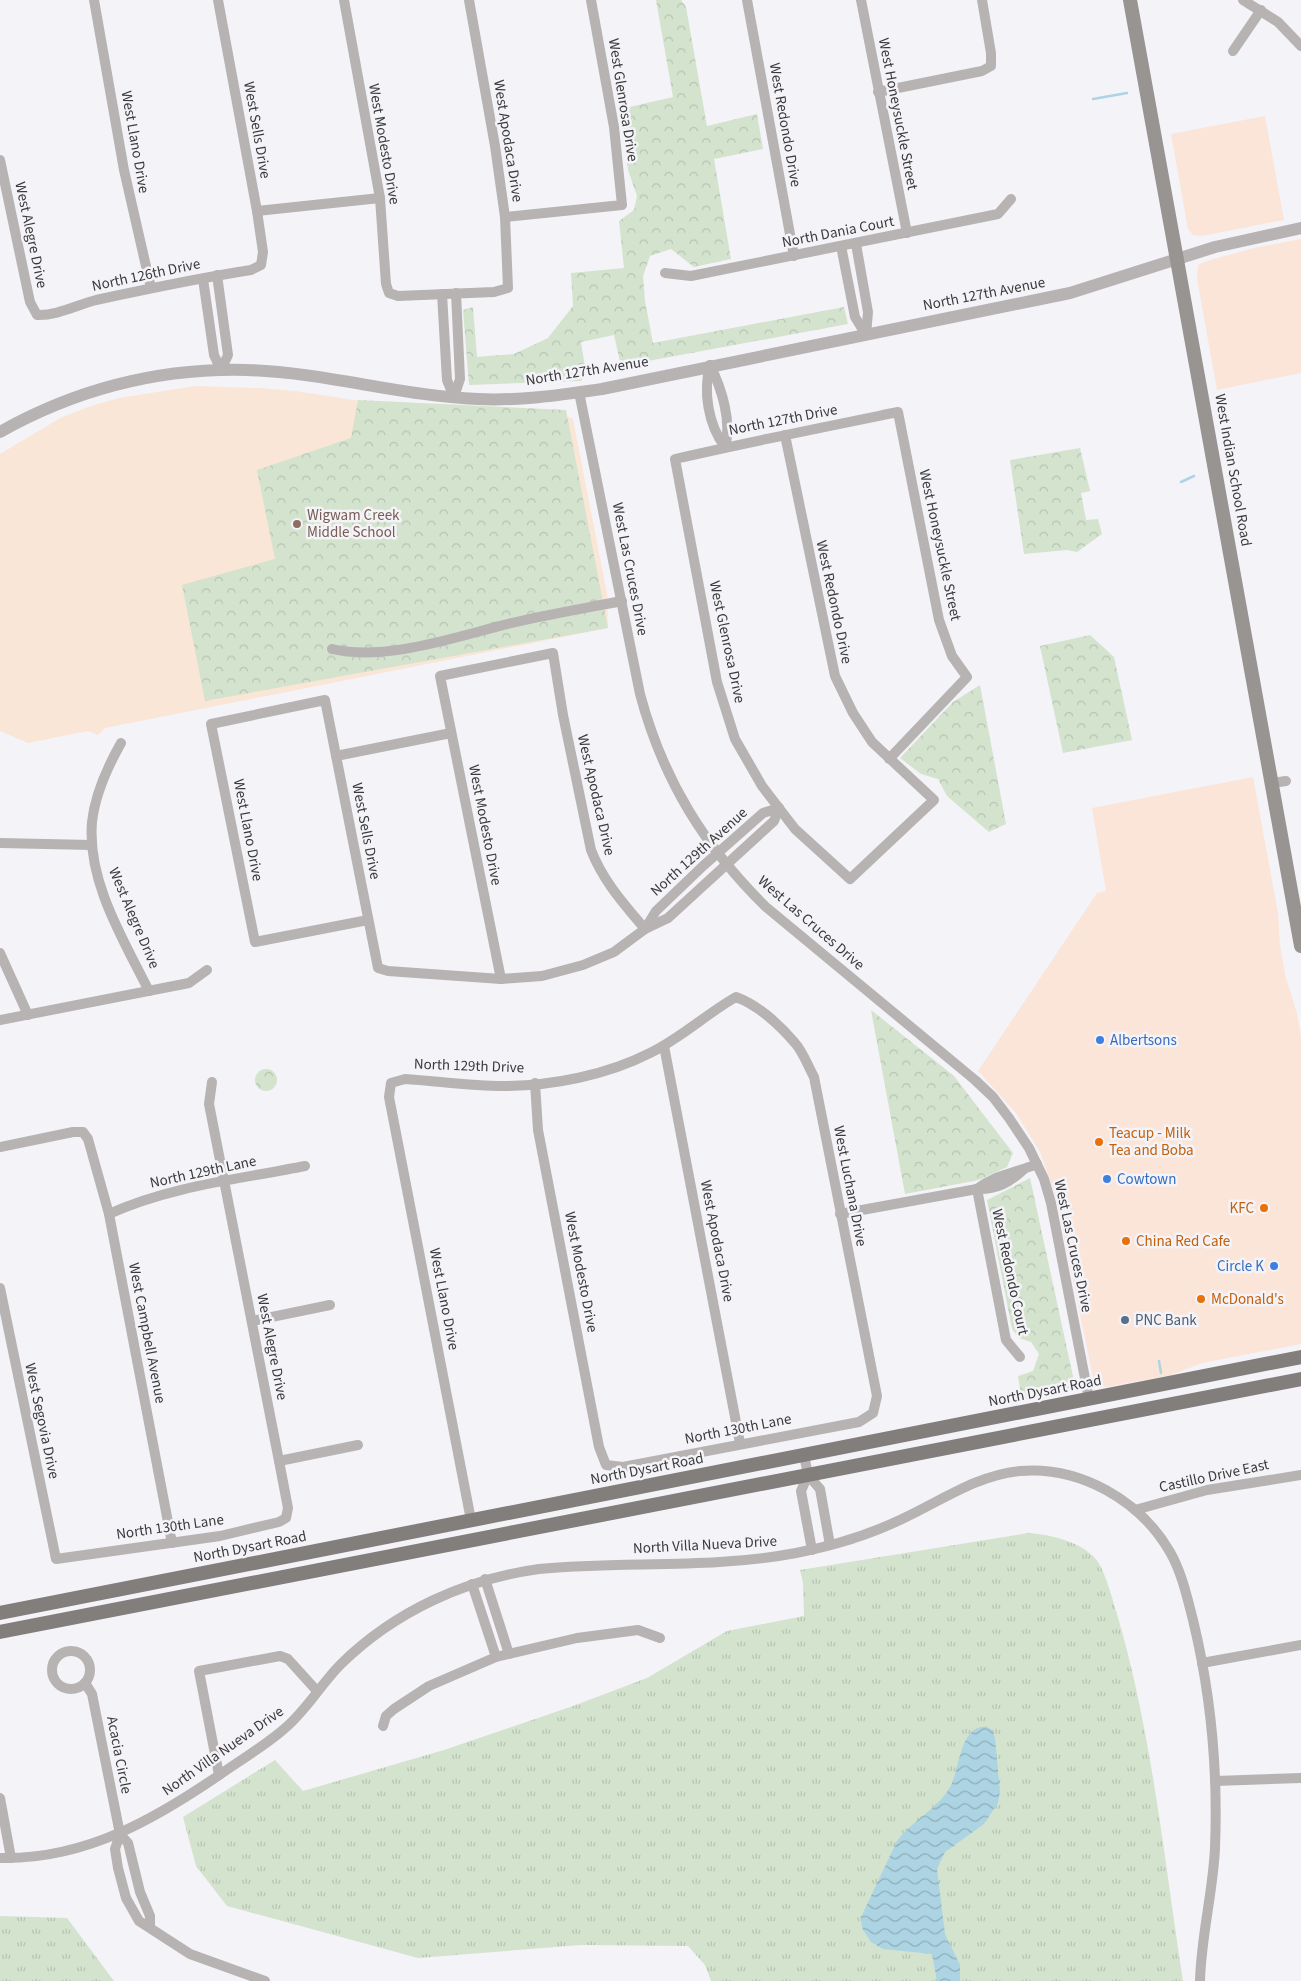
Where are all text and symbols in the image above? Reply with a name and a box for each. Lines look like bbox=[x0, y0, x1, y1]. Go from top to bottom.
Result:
street label: West Honeysuckle Street bbox=[873, 36, 923, 192]
street label: West Glenrosa Drive bbox=[603, 37, 643, 163]
street label: West Redondo Drive bbox=[764, 61, 806, 189]
street label: West Apodaca Drive bbox=[488, 78, 528, 204]
street label: West Sells Drive bbox=[238, 80, 276, 180]
street label: West Modesto Drive bbox=[363, 82, 405, 206]
street label: West Llano Drive bbox=[116, 89, 154, 195]
street label: West Alegre Drive bbox=[9, 180, 53, 290]
street label: North Dania Court bbox=[780, 211, 896, 253]
street label: North 126th Drive bbox=[90, 253, 202, 297]
street label: North 127th Avenue bbox=[921, 272, 1047, 316]
street label: North 127th Avenue bbox=[524, 351, 650, 391]
street label: West Indian School Road bbox=[1209, 392, 1257, 548]
street label: North 127th Drive bbox=[727, 399, 839, 441]
street label: West Honeysuckle Street bbox=[914, 467, 966, 623]
street label: West Las Cruces Drive bbox=[607, 501, 653, 637]
place label: Wigwam Creek Middle School bbox=[307, 505, 400, 543]
marker: Wigwam Creek Middle School bbox=[291, 518, 303, 530]
street label: West Redondo Drive bbox=[811, 538, 857, 666]
street label: West Glenrosa Drive bbox=[704, 579, 750, 705]
street label: West Apodaca Drive bbox=[572, 732, 620, 858]
street label: West Modesto Drive bbox=[463, 763, 507, 887]
street label: West Llano Drive bbox=[228, 777, 268, 883]
street label: West Sells Drive bbox=[346, 781, 386, 881]
street label: North 129th Avenue bbox=[646, 803, 752, 901]
street label: West Alegre Drive bbox=[103, 864, 165, 972]
street label: West Las Cruces Drive bbox=[753, 871, 869, 975]
place label: Albertsons bbox=[1110, 1030, 1177, 1051]
marker: Albertsons bbox=[1094, 1034, 1106, 1046]
street label: North 129th Drive bbox=[413, 1054, 525, 1078]
place label: Teacup - Milk Tea and Boba bbox=[1109, 1123, 1194, 1161]
street label: West Luchana Drive bbox=[828, 1124, 872, 1248]
marker: Teacup - Milk Tea and Boba bbox=[1093, 1136, 1105, 1148]
street label: North 129th Lane bbox=[148, 1150, 258, 1194]
place label: Cowtown bbox=[1117, 1169, 1176, 1190]
marker: Cowtown bbox=[1101, 1173, 1113, 1185]
street label: West Apodaca Drive bbox=[695, 1178, 739, 1304]
street label: West Las Cruces Drive bbox=[1049, 1178, 1097, 1314]
place label: KFC bbox=[1229, 1198, 1254, 1219]
marker: KFC bbox=[1258, 1202, 1270, 1214]
street label: West Redondo Court bbox=[986, 1207, 1034, 1337]
street label: West Modesto Drive bbox=[559, 1210, 603, 1334]
place label: China Red Cafe bbox=[1136, 1231, 1230, 1252]
marker: China Red Cafe bbox=[1120, 1235, 1132, 1247]
street label: West Llano Drive bbox=[424, 1246, 464, 1352]
place label: Circle K bbox=[1217, 1256, 1264, 1277]
marker: Circle K bbox=[1268, 1260, 1280, 1272]
street label: West Campbell Avenue bbox=[123, 1261, 171, 1405]
place label: McDonald's bbox=[1211, 1289, 1284, 1310]
street label: West Alegre Drive bbox=[251, 1292, 293, 1402]
marker: McDonald's bbox=[1195, 1293, 1207, 1305]
place label: PNC Bank bbox=[1135, 1310, 1197, 1331]
marker: PNC Bank bbox=[1119, 1314, 1131, 1326]
street label: West Segovia Drive bbox=[19, 1361, 65, 1481]
street label: North Dysart Road bbox=[987, 1370, 1103, 1412]
street label: North 130th Lane bbox=[683, 1408, 793, 1450]
street label: North Dysart Road bbox=[589, 1448, 705, 1490]
street label: Castillo Drive East bbox=[1157, 1454, 1271, 1498]
street label: North 130th Lane bbox=[115, 1509, 225, 1545]
street label: North Dysart Road bbox=[192, 1526, 308, 1568]
street label: North Villa Nueva Drive bbox=[633, 1531, 777, 1559]
street label: North Villa Nueva Drive bbox=[158, 1701, 288, 1801]
street label: Acacia Circle bbox=[101, 1714, 137, 1796]

